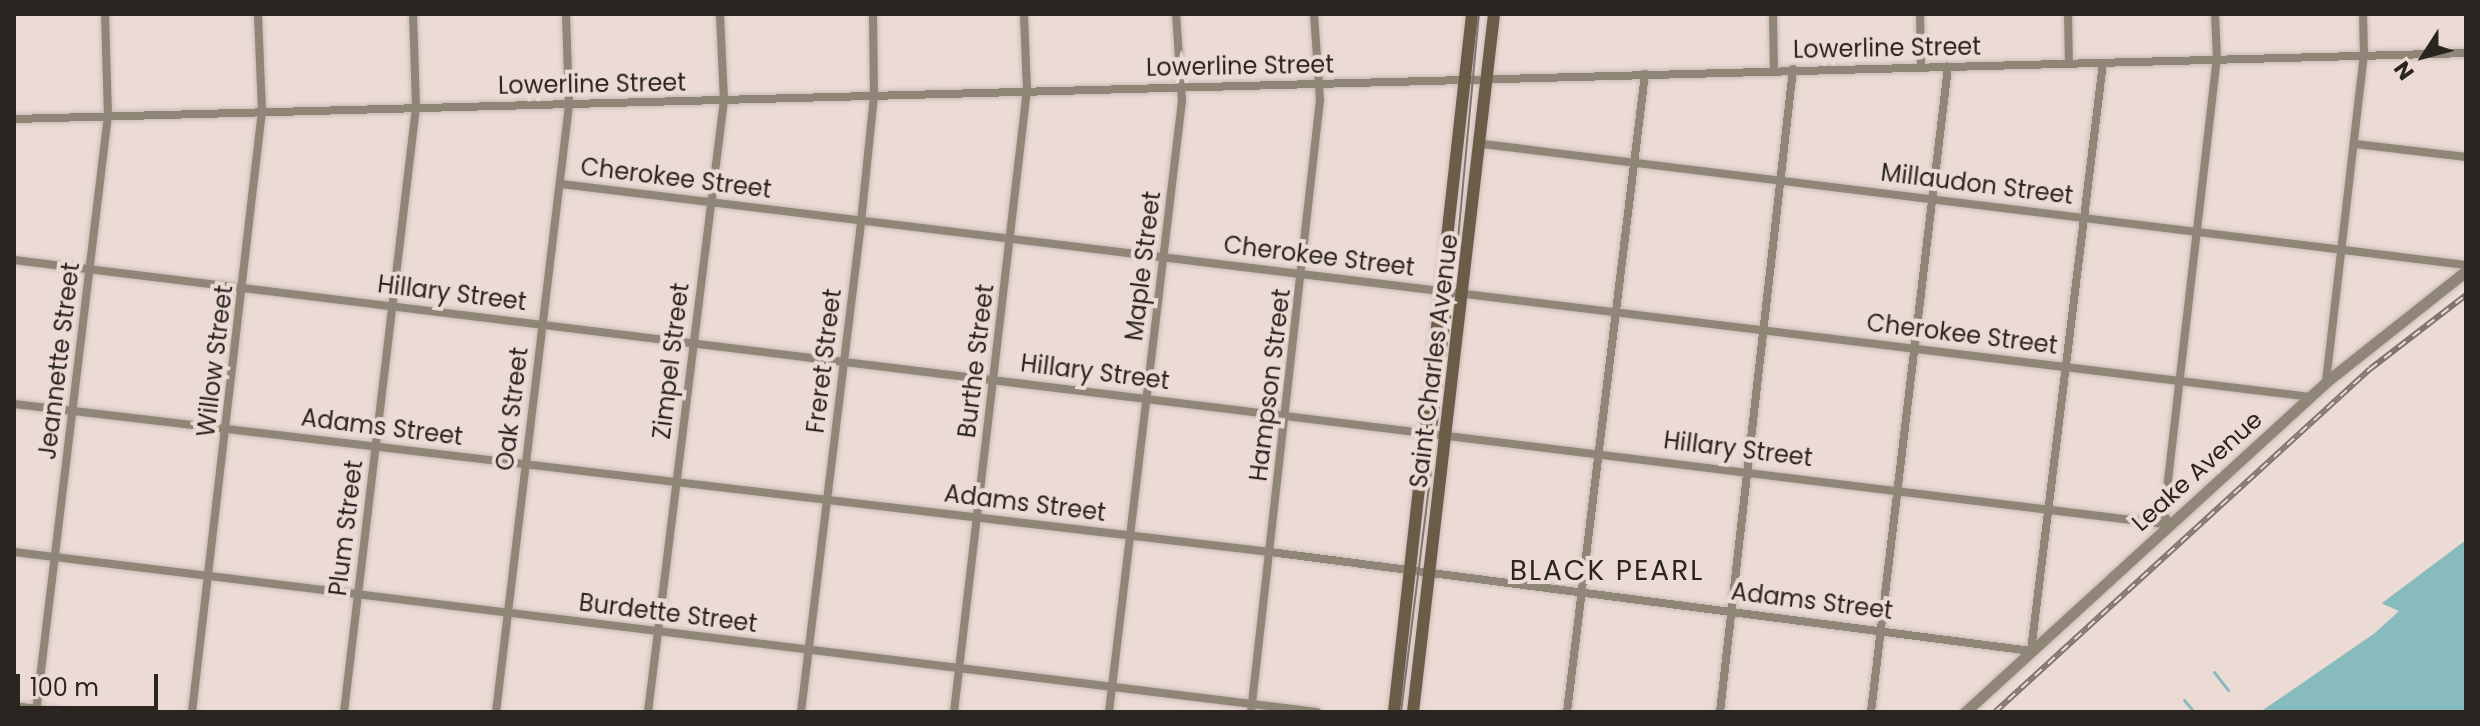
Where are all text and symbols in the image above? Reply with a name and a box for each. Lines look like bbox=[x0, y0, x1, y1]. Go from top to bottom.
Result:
north arrow bbox=[2384, 16, 2464, 96]
street label: Lowerline Street bbox=[1793, 32, 1981, 64]
street label: Lowerline Street bbox=[1146, 50, 1334, 82]
text: N bbox=[2387, 55, 2422, 86]
street label: Lowerline Street bbox=[498, 68, 686, 100]
street label: Cherokee Street bbox=[579, 152, 773, 204]
street label: Millaudon Street bbox=[1879, 158, 2075, 210]
street label: Maple Street bbox=[1120, 190, 1166, 342]
street label: Cherokee Street bbox=[1222, 230, 1416, 282]
street label: Saint Charles Avenue bbox=[1404, 232, 1464, 490]
street label: Jeannette Street bbox=[33, 261, 85, 461]
street label: Hillary Street bbox=[376, 270, 528, 316]
street label: Zimpel Street bbox=[647, 281, 695, 441]
street label: Burthe Street bbox=[952, 282, 1000, 440]
street label: Willow Street bbox=[191, 283, 239, 439]
street label: Freret Street bbox=[801, 287, 847, 435]
street label: Hampson Street bbox=[1244, 287, 1296, 483]
street label: Cherokee Street bbox=[1865, 308, 2059, 360]
street label: Oak Street bbox=[490, 346, 534, 472]
street label: Hillary Street bbox=[1019, 349, 1171, 395]
street label: Adams Street bbox=[300, 403, 464, 451]
street label: Leake Avenue bbox=[2126, 405, 2268, 537]
street label: Hillary Street bbox=[1662, 426, 1814, 472]
street label: Plum Street bbox=[323, 458, 369, 598]
street label: Adams Street bbox=[943, 479, 1107, 527]
district label: BLACK PEARL bbox=[1510, 554, 1704, 588]
street label: Adams Street bbox=[1730, 577, 1894, 625]
street label: Burdette Street bbox=[577, 588, 759, 638]
scale bar bbox=[20, 658, 162, 708]
text: 100 m bbox=[30, 671, 99, 704]

